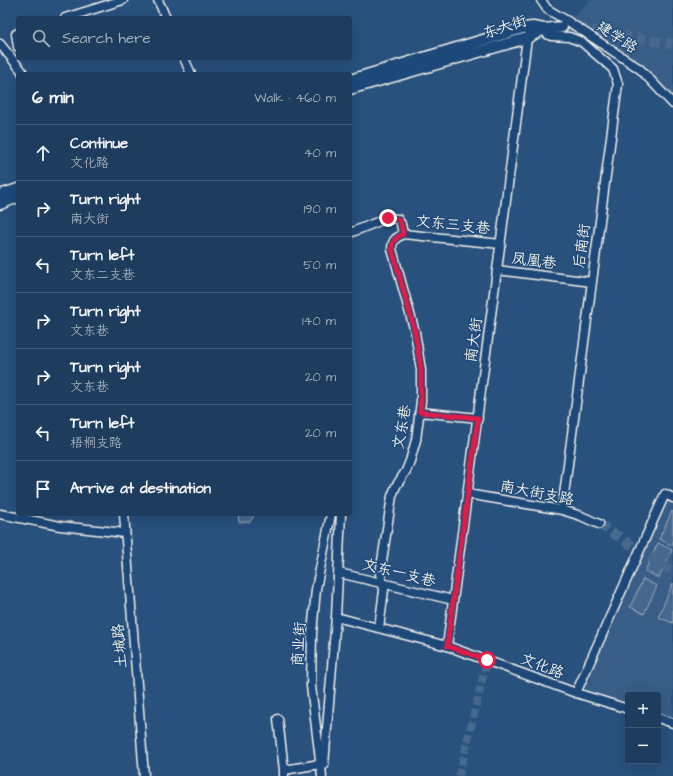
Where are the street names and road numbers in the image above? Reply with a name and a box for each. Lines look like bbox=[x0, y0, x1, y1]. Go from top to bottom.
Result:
street label: 东大街 bbox=[480, 10, 530, 44]
street label: 建学路 bbox=[592, 16, 642, 58]
street label: 文东三支巷 bbox=[415, 211, 491, 239]
street label: 后南街 bbox=[568, 222, 596, 270]
street label: 凤凰巷 bbox=[510, 248, 558, 274]
street label: 南大街 bbox=[460, 316, 488, 364]
street label: 文东巷 bbox=[388, 403, 416, 451]
street label: 南大街支路 bbox=[498, 476, 576, 510]
street label: 文东一支巷 bbox=[360, 554, 438, 592]
street label: 商业街 bbox=[287, 621, 311, 667]
street label: 土城路 bbox=[108, 623, 132, 669]
street label: 文化路 bbox=[517, 648, 567, 684]

